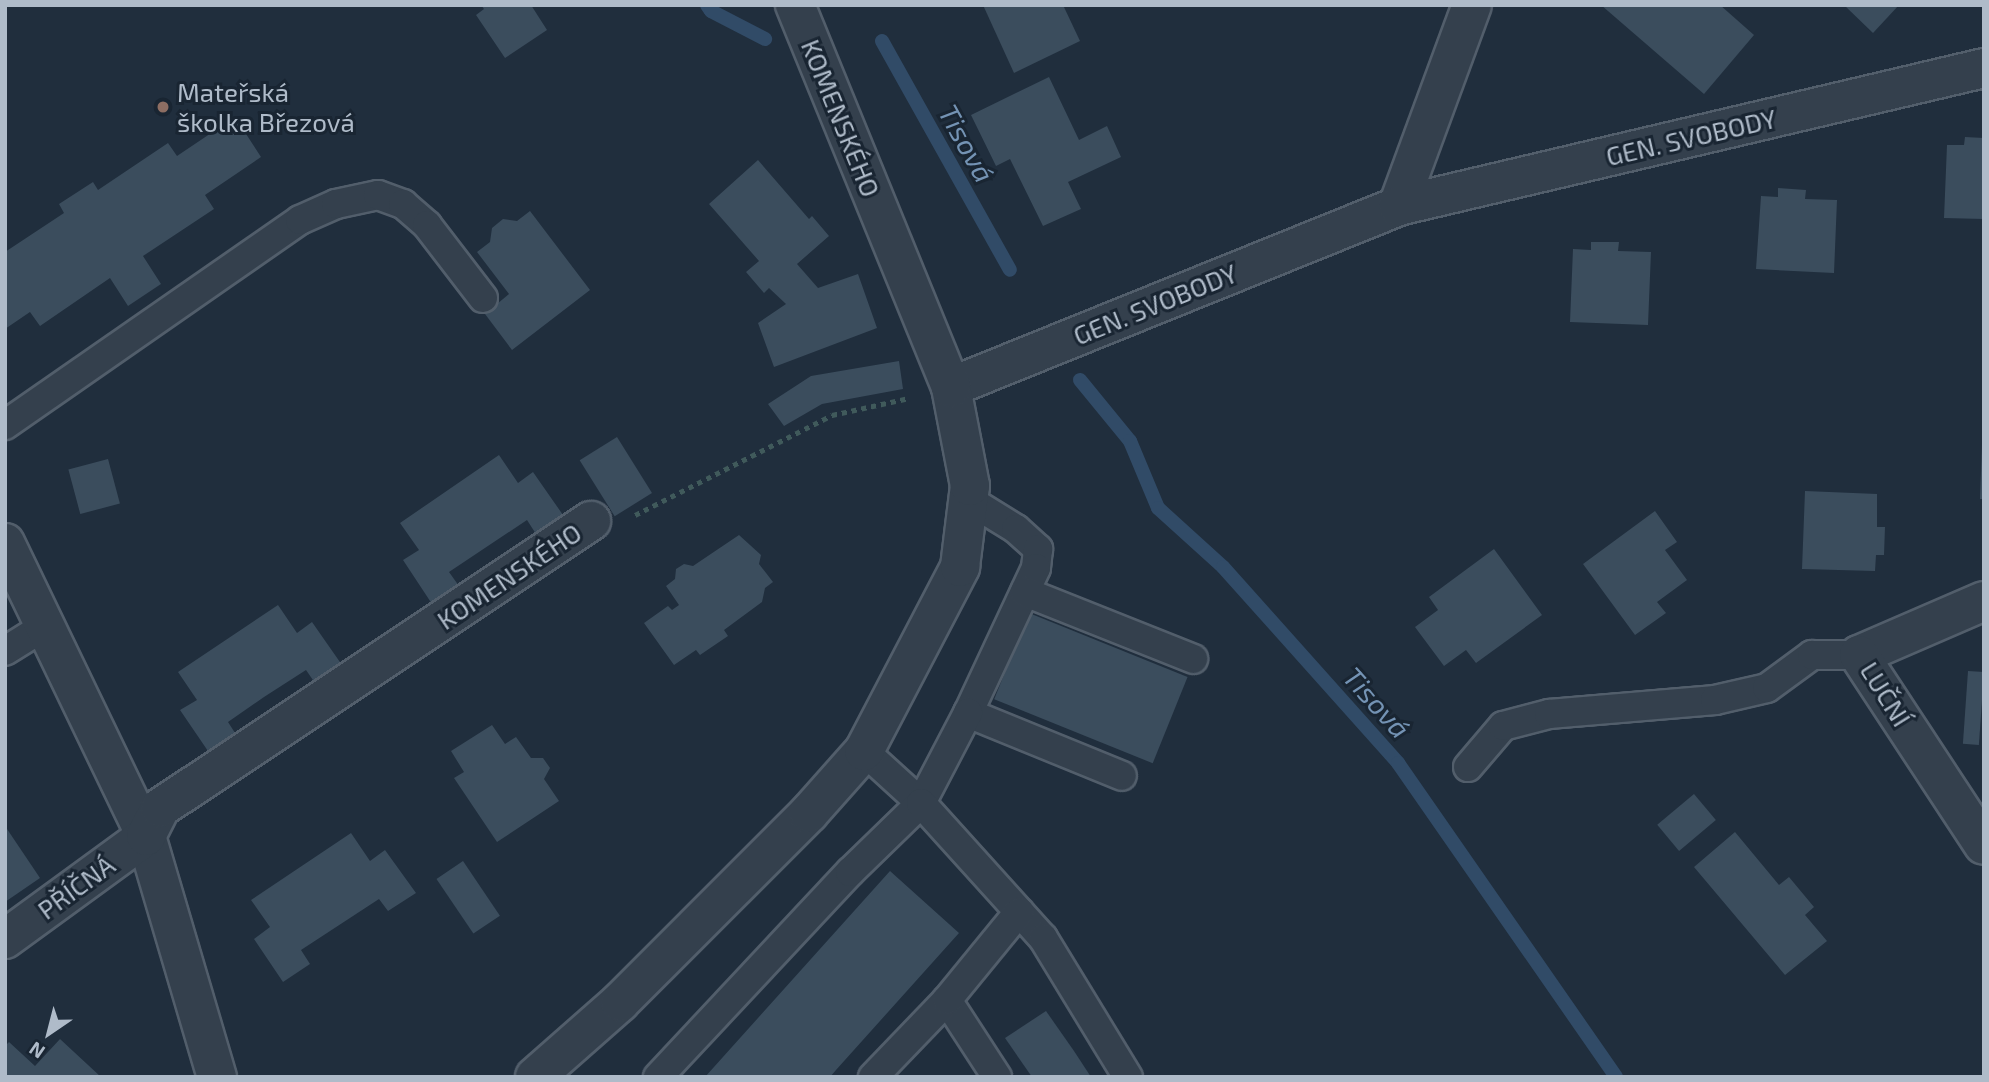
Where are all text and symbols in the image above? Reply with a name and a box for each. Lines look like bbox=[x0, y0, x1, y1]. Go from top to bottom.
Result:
street label: KOMENSKÉHO bbox=[795, 35, 887, 201]
place label: Mateřská školka Březová bbox=[177, 76, 355, 138]
water label: Tisová bbox=[932, 98, 1002, 188]
marker: Mateřská školka Březová bbox=[155, 99, 171, 115]
street label: GEN. SVOBODY bbox=[1603, 102, 1779, 172]
street label: GEN. SVOBODY bbox=[1069, 257, 1241, 351]
street label: KOMENSKÉHO bbox=[431, 516, 587, 636]
street label: LUČNÍ bbox=[1854, 656, 1918, 732]
water label: Tisová bbox=[1337, 660, 1417, 744]
street label: PŘÍČNÁ bbox=[31, 849, 121, 925]
north arrow bbox=[14, 998, 84, 1068]
text: N bbox=[24, 1037, 49, 1064]

